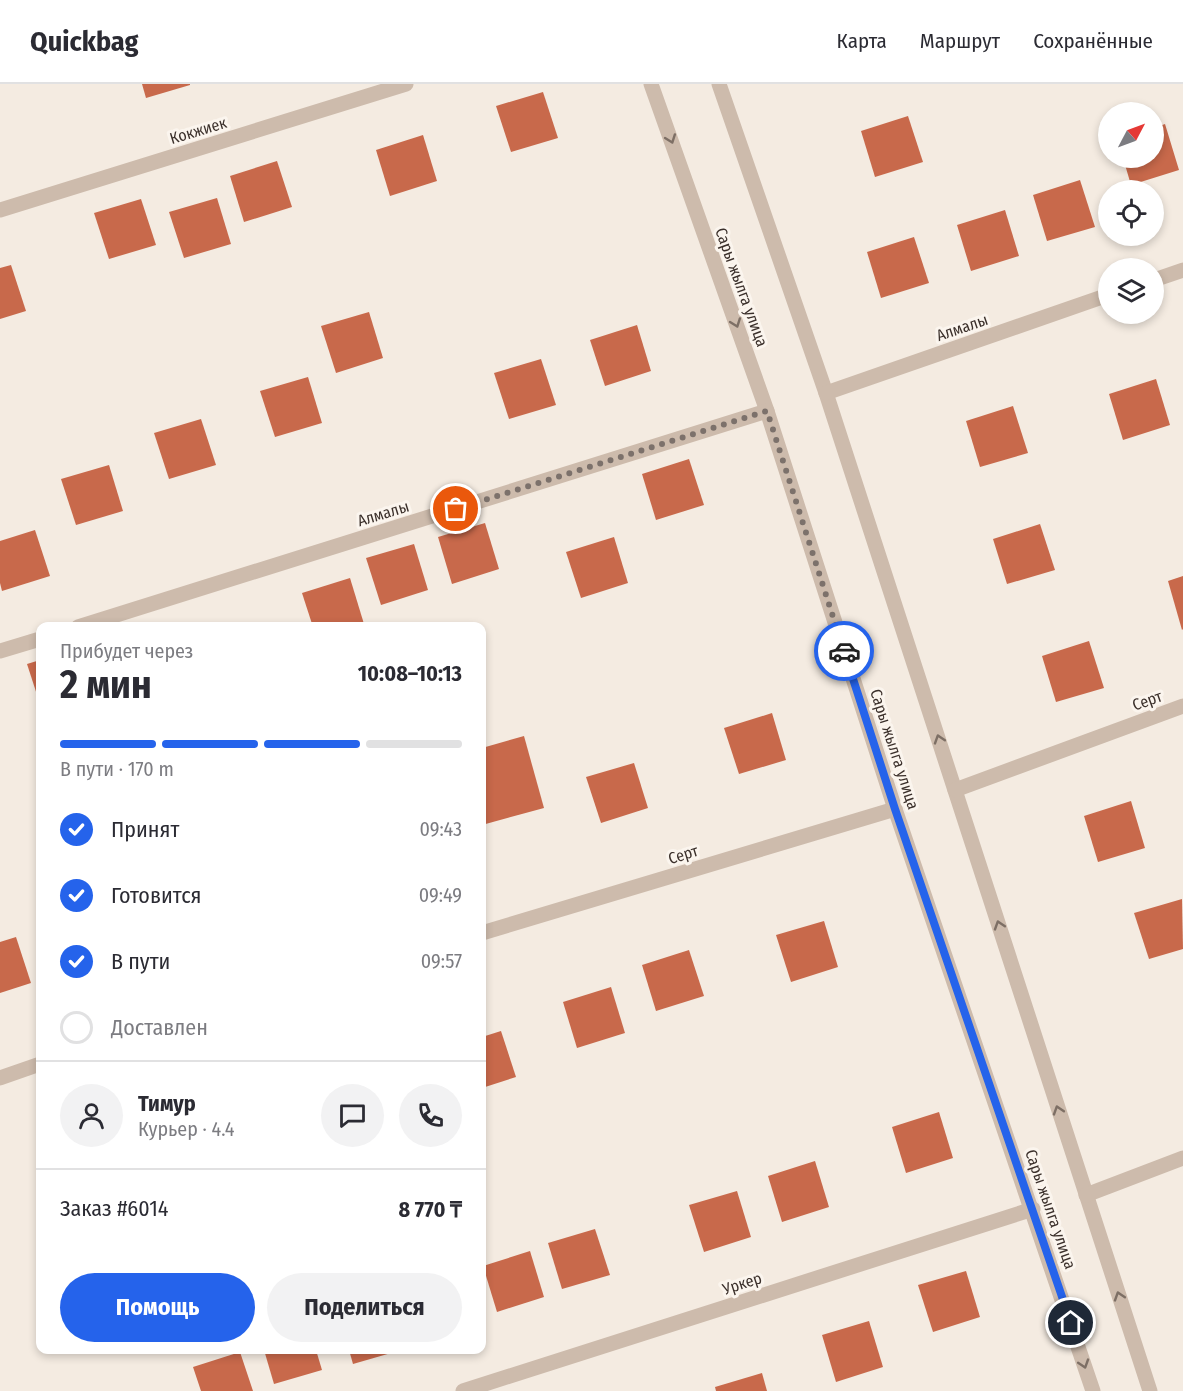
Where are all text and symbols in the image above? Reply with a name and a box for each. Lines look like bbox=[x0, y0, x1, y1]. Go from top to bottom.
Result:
text: Quickbag bbox=[30, 25, 138, 58]
text: Карта bbox=[837, 28, 887, 54]
text: Маршрут bbox=[920, 28, 1000, 54]
text: Сохранённые bbox=[1033, 28, 1153, 54]
north arrow bbox=[1098, 102, 1164, 168]
map controls bbox=[1098, 102, 1164, 324]
street label: Кокжиек bbox=[167, 113, 229, 148]
one-way arrow bbox=[663, 133, 676, 144]
button: locate bbox=[1098, 180, 1164, 246]
street label: Сары жылга улица bbox=[711, 225, 772, 349]
button: layers bbox=[1098, 258, 1164, 324]
street label: Алмалы bbox=[934, 310, 990, 345]
one-way arrow bbox=[729, 317, 742, 328]
pin bbox=[430, 483, 481, 534]
icon: bag bbox=[439, 492, 472, 525]
street label: Алмалы bbox=[355, 497, 411, 530]
courier bbox=[814, 621, 874, 681]
icon: car bbox=[828, 635, 861, 668]
text: Прибудет через bbox=[60, 639, 193, 663]
text: 10:08–10:13 bbox=[358, 660, 462, 687]
text: 2 мин bbox=[60, 662, 152, 708]
street label: Серт bbox=[1130, 686, 1165, 715]
street label: Сары жылга улица bbox=[866, 687, 923, 812]
one-way arrow bbox=[933, 734, 946, 745]
text: В пути · 170 m bbox=[60, 757, 174, 781]
icon: check bbox=[60, 813, 93, 846]
text: Принят bbox=[111, 816, 179, 843]
text: 09:43 bbox=[419, 817, 462, 841]
street label: Серт bbox=[666, 841, 701, 868]
icon: check bbox=[60, 879, 93, 912]
text: Готовится bbox=[111, 882, 202, 909]
text: 09:49 bbox=[419, 883, 462, 907]
one-way arrow bbox=[993, 920, 1006, 931]
icon: check bbox=[60, 945, 93, 978]
text: В пути bbox=[111, 948, 170, 975]
text: 09:57 bbox=[421, 949, 462, 973]
text: Доставлен bbox=[111, 1014, 208, 1041]
button: person bbox=[60, 1084, 123, 1147]
button: chat bbox=[321, 1084, 384, 1147]
button: phone bbox=[399, 1084, 462, 1147]
text: Тимур bbox=[138, 1090, 196, 1117]
one-way arrow bbox=[1053, 1105, 1066, 1116]
text: Курьер · 4.4 bbox=[138, 1117, 234, 1141]
street label: Сары жылга улица bbox=[1021, 1147, 1080, 1272]
text: Заказ #6014 bbox=[60, 1195, 168, 1222]
text: 8 770 ₸ bbox=[399, 1196, 462, 1223]
street label: Уркер bbox=[719, 1268, 764, 1299]
button: Помощь bbox=[60, 1273, 255, 1342]
button: Поделиться bbox=[267, 1273, 462, 1342]
one-way arrow bbox=[1114, 1291, 1126, 1302]
pin bbox=[1045, 1297, 1096, 1348]
icon: home bbox=[1054, 1306, 1087, 1339]
one-way arrow bbox=[1077, 1358, 1090, 1369]

